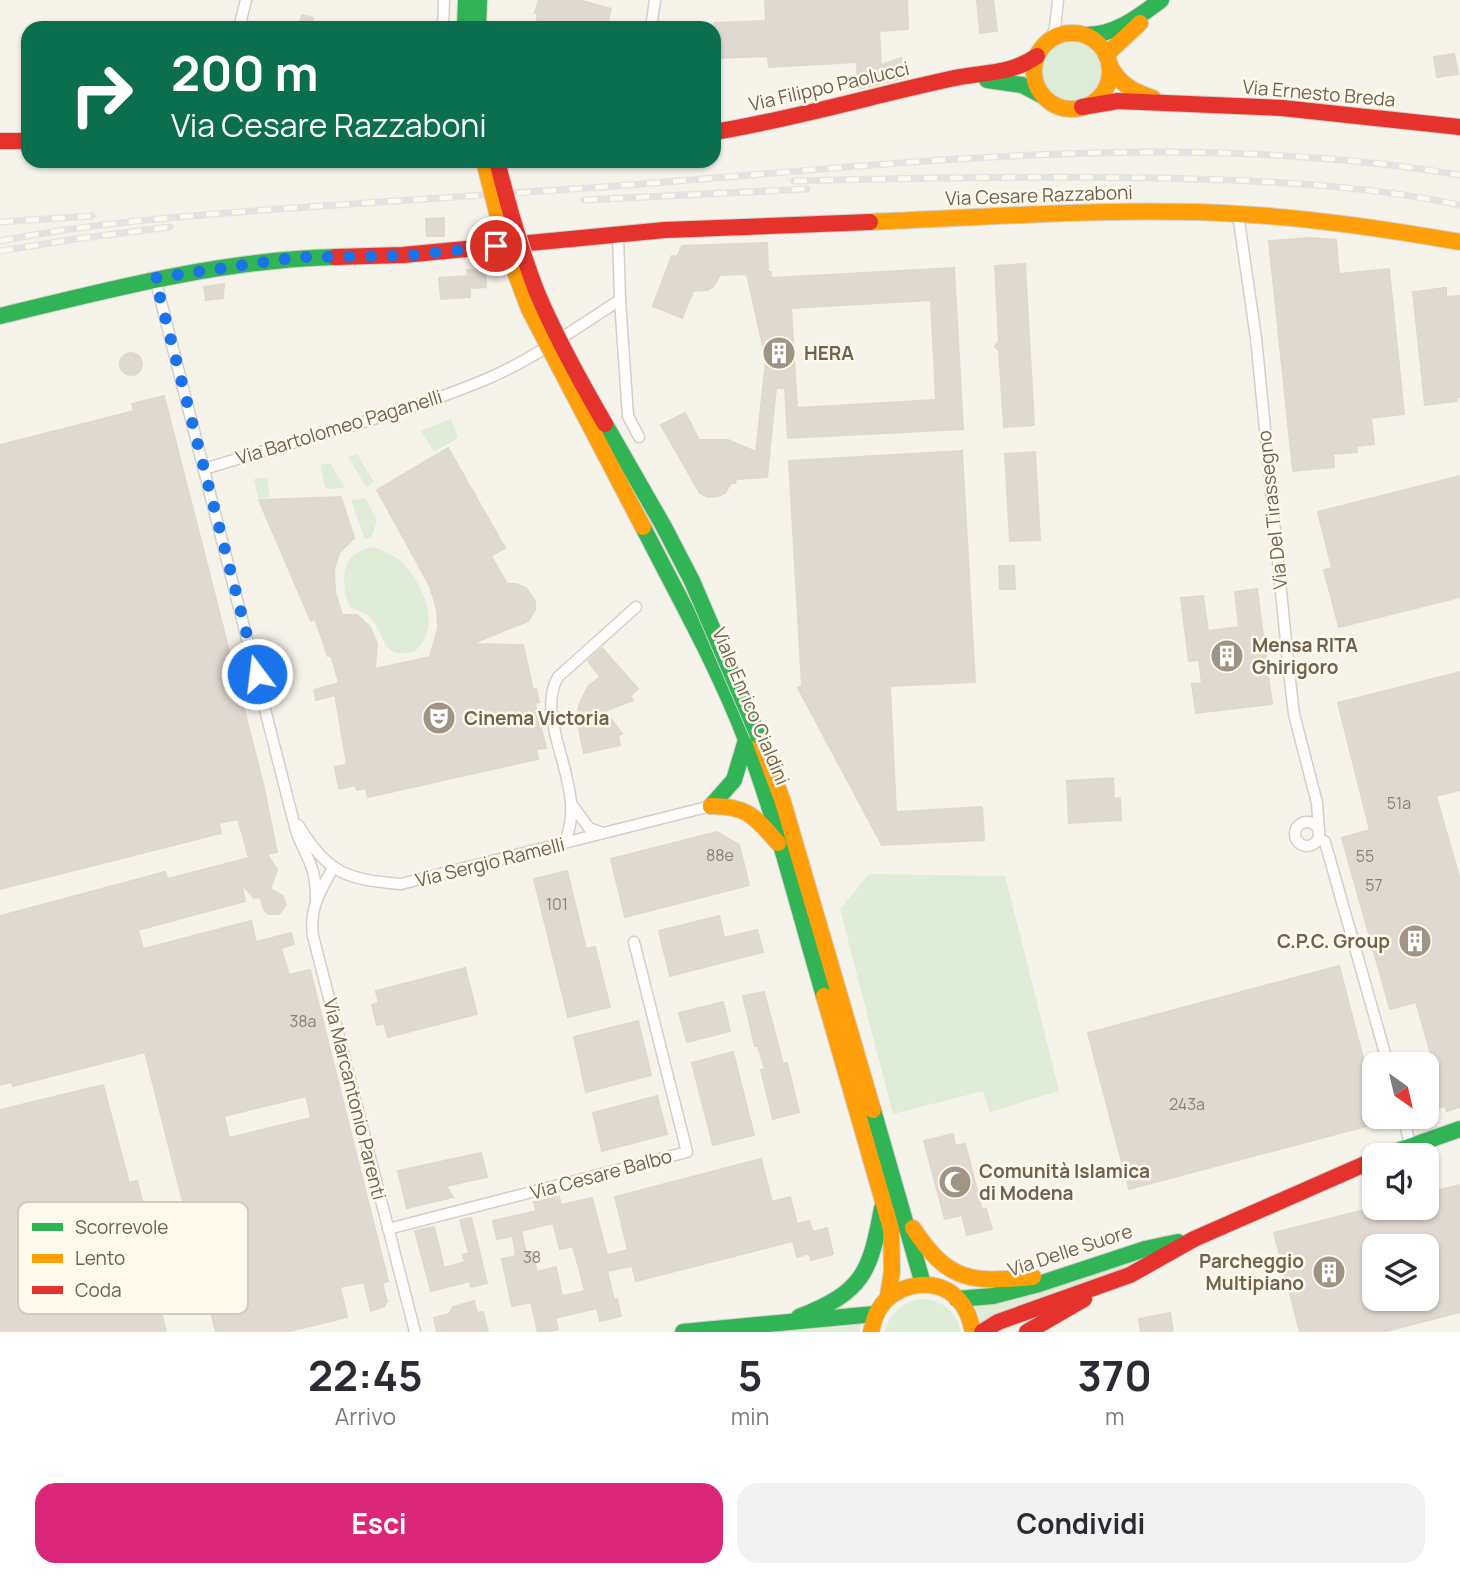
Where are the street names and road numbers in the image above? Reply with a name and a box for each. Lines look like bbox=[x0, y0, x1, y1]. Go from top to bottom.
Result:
street label: Via Filippo Paolucci bbox=[746, 55, 912, 117]
street label: Via Ernesto Breda bbox=[1241, 73, 1397, 113]
street label: Via Cesare Razzaboni bbox=[945, 179, 1133, 211]
street label: Via Bartolomeo Paganelli bbox=[233, 383, 445, 471]
street label: Via Del Tirassegno bbox=[1251, 429, 1293, 591]
street label: Viale Enrico Cialdini bbox=[706, 623, 796, 789]
street label: Via Sergio Ramelli bbox=[413, 831, 567, 893]
street label: Via Marcantonio Parenti bbox=[317, 995, 393, 1203]
street label: Via Cesare Balbo bbox=[527, 1143, 675, 1205]
street label: Via Delle Suore bbox=[1004, 1218, 1136, 1282]

